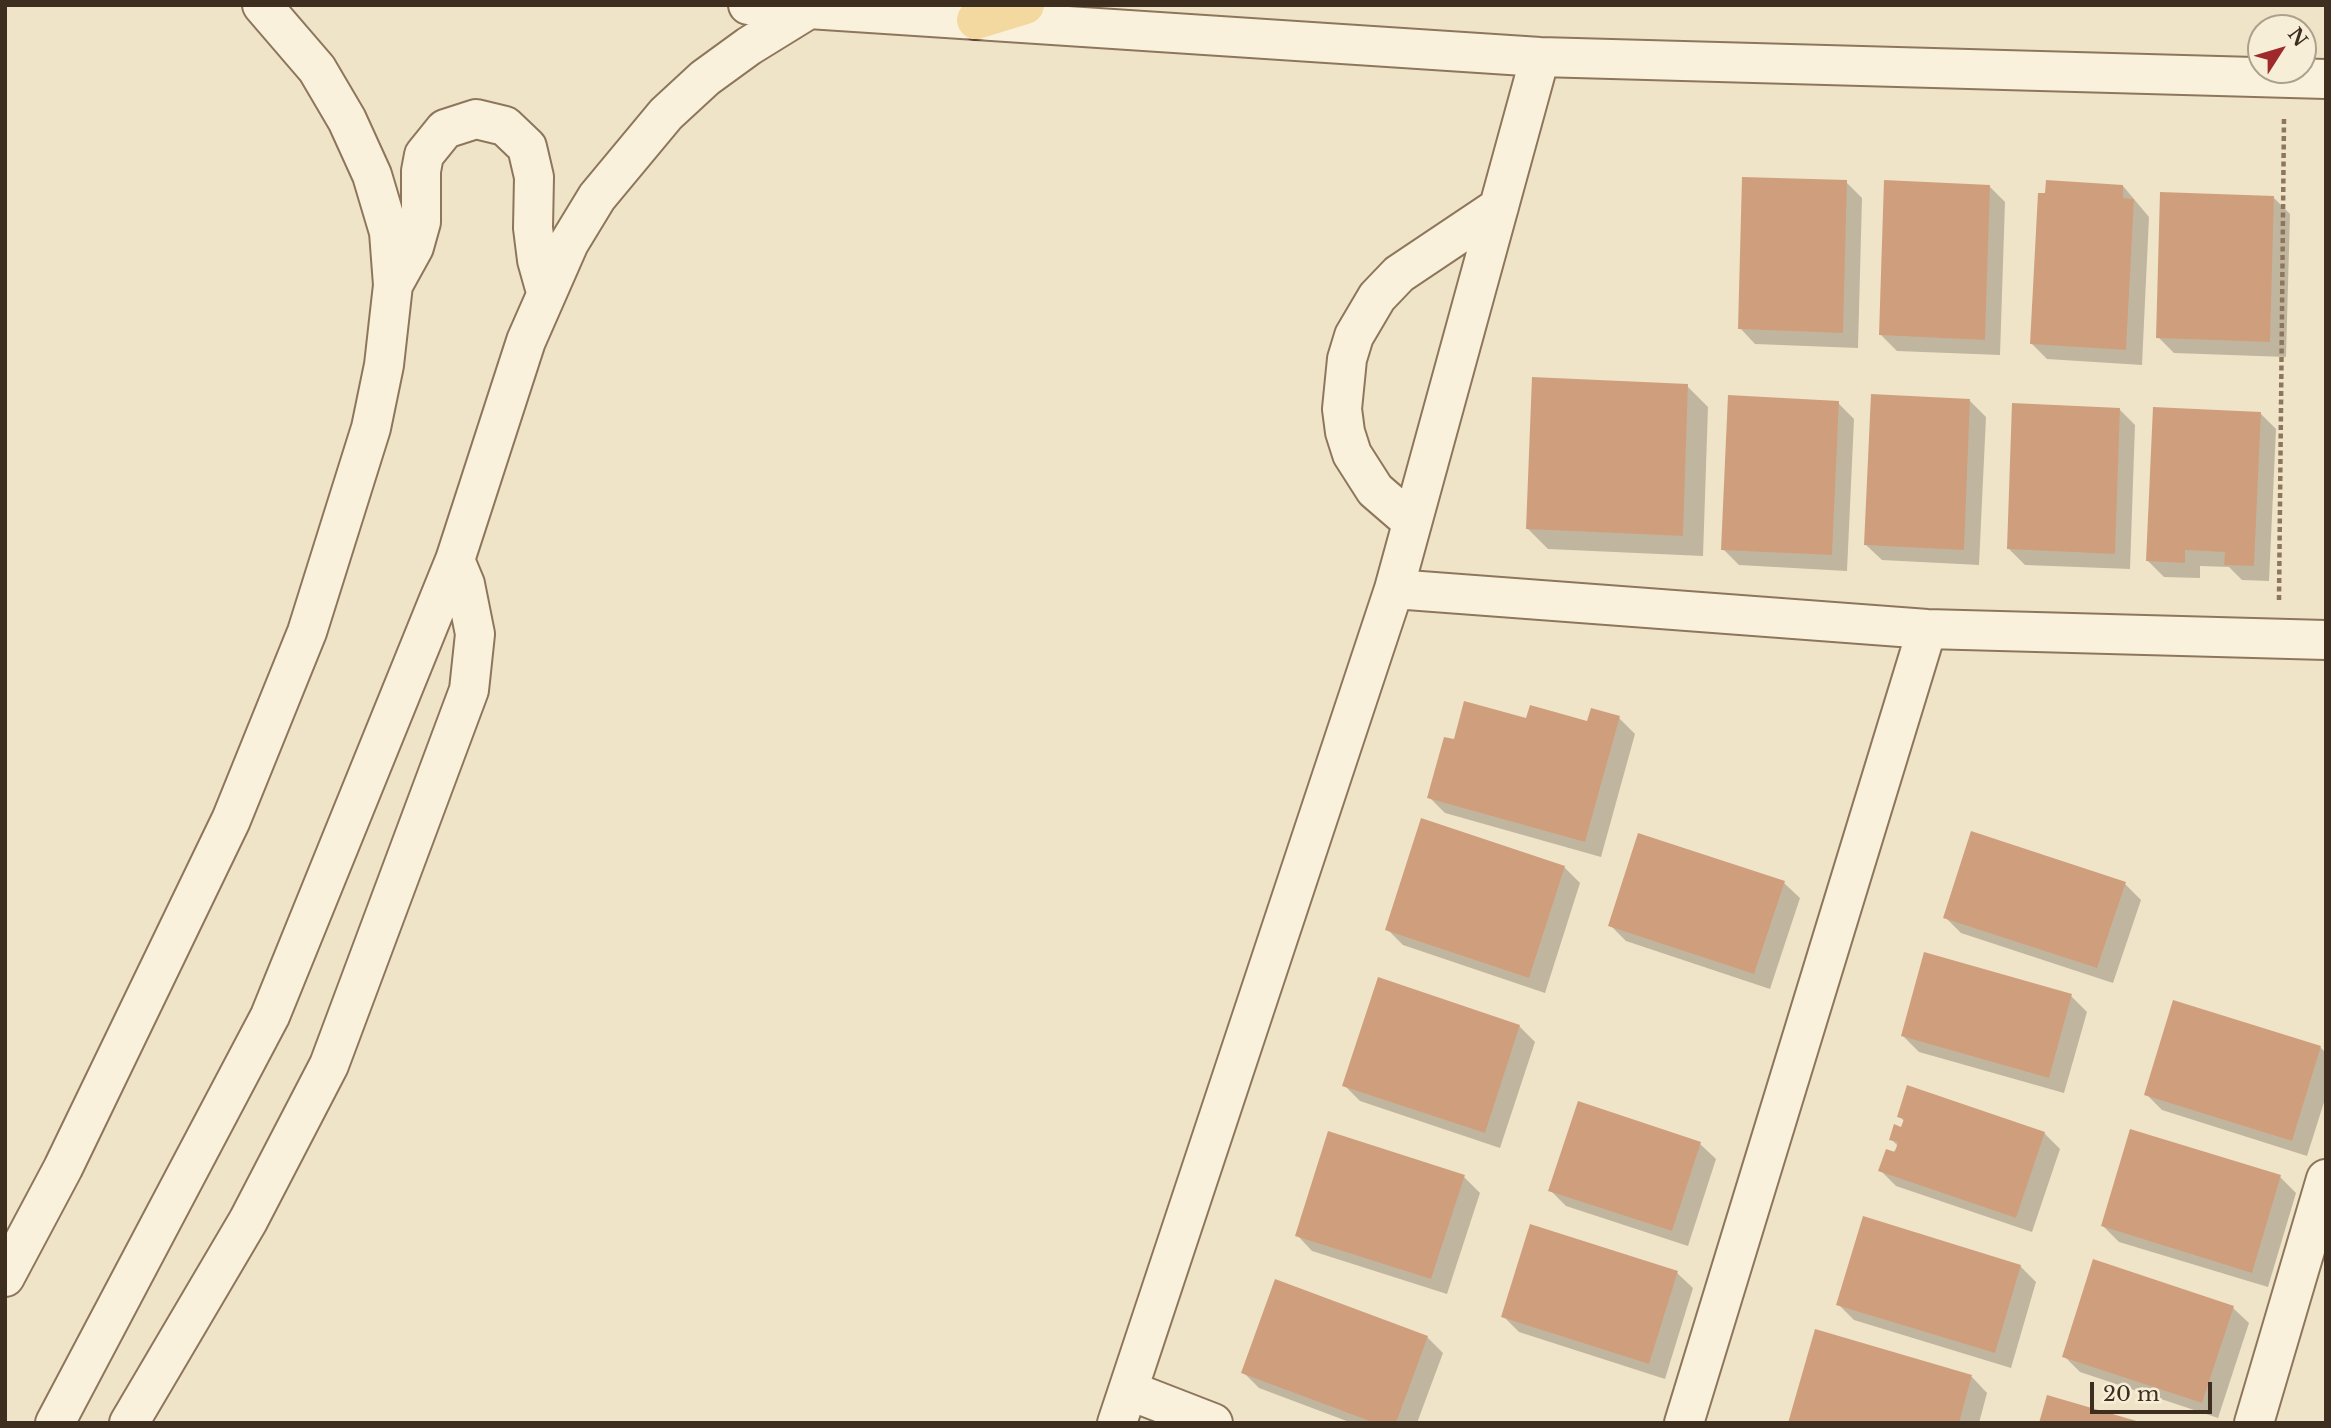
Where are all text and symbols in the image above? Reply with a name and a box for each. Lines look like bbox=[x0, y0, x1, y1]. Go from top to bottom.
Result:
north arrow bbox=[2247, 14, 2317, 84]
text: N bbox=[2283, 23, 2312, 51]
scale bar bbox=[2093, 1368, 2216, 1412]
text: 20 m bbox=[2103, 1381, 2160, 1407]

